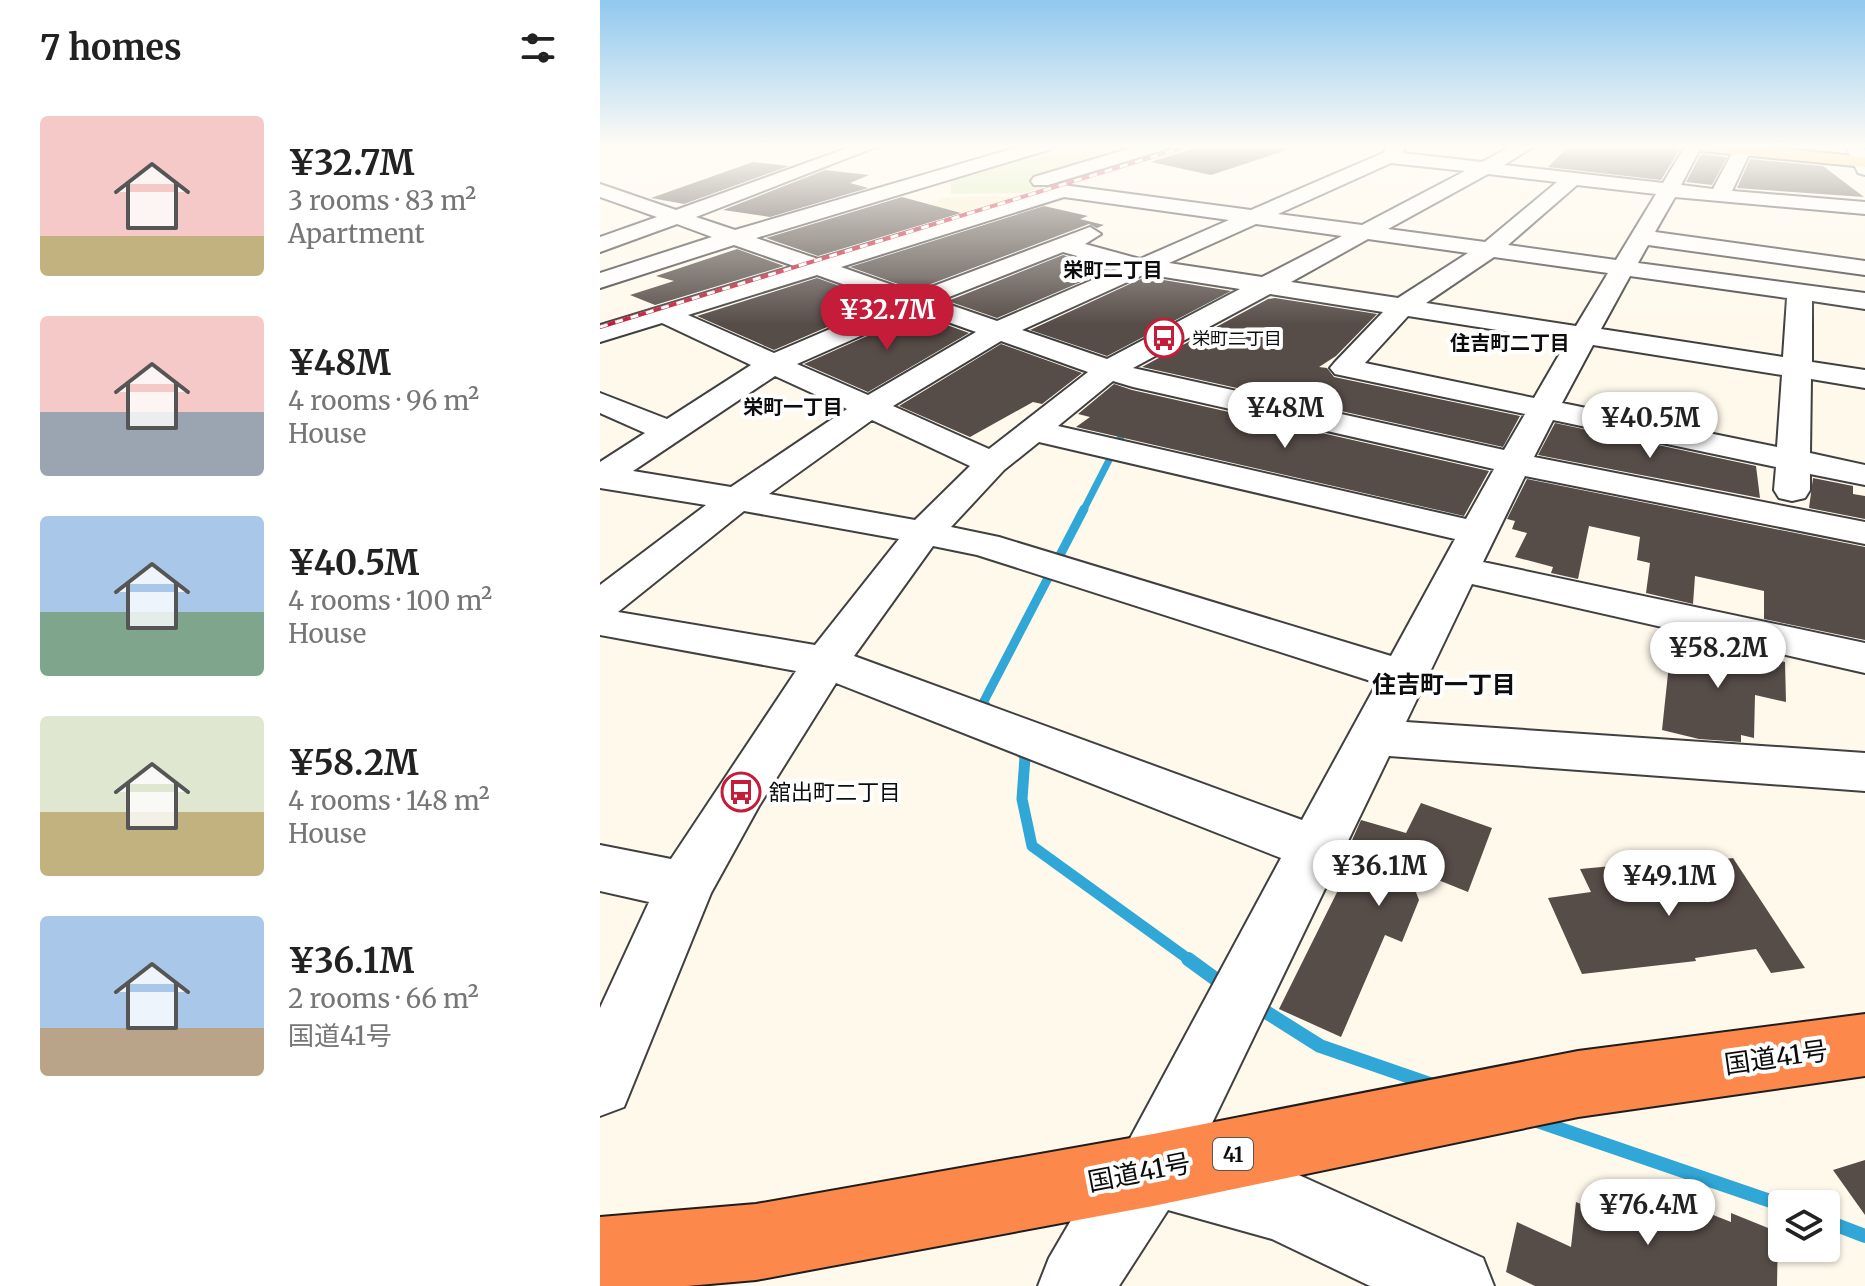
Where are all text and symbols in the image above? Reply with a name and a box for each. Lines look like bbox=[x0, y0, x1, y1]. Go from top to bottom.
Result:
icon: filters bbox=[516, 26, 560, 70]
text: 7 homes bbox=[40, 27, 182, 69]
text: ¥32.7M bbox=[288, 142, 414, 184]
icon: home bbox=[104, 148, 200, 244]
text: 3 rooms · 83 m² bbox=[288, 184, 476, 217]
text: Apartment bbox=[288, 217, 425, 250]
district label: 栄町二丁目 bbox=[1063, 257, 1163, 282]
pin: ¥32.7M bbox=[822, 284, 952, 352]
text: ¥32.7M bbox=[839, 293, 935, 326]
bus stop icon: 栄町二丁目 bbox=[1143, 317, 1185, 359]
place label: 栄町二丁目 bbox=[1192, 327, 1282, 350]
district label: 住吉町二丁目 bbox=[1450, 330, 1570, 355]
text: ¥48M bbox=[288, 342, 391, 384]
icon: home bbox=[104, 348, 200, 444]
pin: ¥48M bbox=[1238, 382, 1332, 450]
text: 4 rooms · 96 m² bbox=[288, 384, 479, 417]
text: ¥48M bbox=[1246, 391, 1324, 424]
pin: ¥40.5M bbox=[1585, 392, 1715, 460]
district label: 栄町一丁目 bbox=[743, 394, 843, 419]
text: ¥40.5M bbox=[1600, 401, 1700, 434]
text: House bbox=[288, 417, 366, 450]
text: ¥40.5M bbox=[288, 542, 419, 584]
icon: home bbox=[104, 548, 200, 644]
text: 4 rooms · 100 m² bbox=[288, 584, 492, 617]
text: House bbox=[288, 617, 366, 650]
pin: ¥58.2M bbox=[1653, 622, 1783, 690]
text: ¥58.2M bbox=[1668, 631, 1768, 664]
district label: 住吉町一丁目 bbox=[1372, 669, 1516, 700]
text: ¥58.2M bbox=[288, 742, 419, 784]
icon: home bbox=[104, 748, 200, 844]
bus stop icon: 舘出町二丁目 bbox=[720, 771, 762, 813]
place label: 舘出町二丁目 bbox=[769, 778, 901, 806]
text: 4 rooms · 148 m² bbox=[288, 784, 490, 817]
text: House bbox=[288, 817, 366, 850]
pin: ¥36.1M bbox=[1314, 840, 1444, 908]
text: ¥36.1M bbox=[1331, 849, 1427, 882]
pin: ¥49.1M bbox=[1604, 850, 1734, 918]
text: ¥49.1M bbox=[1622, 859, 1716, 892]
text: ¥36.1M bbox=[288, 940, 414, 982]
icon: home bbox=[104, 948, 200, 1044]
text: 2 rooms · 66 m² bbox=[288, 982, 479, 1015]
text: 国道41号 bbox=[288, 1019, 392, 1052]
street label: 国道41号 bbox=[1722, 1033, 1830, 1081]
road number: 41 bbox=[1213, 1138, 1253, 1170]
street label: 国道41号 bbox=[1085, 1146, 1193, 1198]
pin: ¥76.4M bbox=[1583, 1179, 1713, 1247]
text: ¥76.4M bbox=[1598, 1188, 1698, 1221]
map controls bbox=[1768, 1190, 1840, 1262]
button: layers bbox=[1768, 1190, 1840, 1262]

